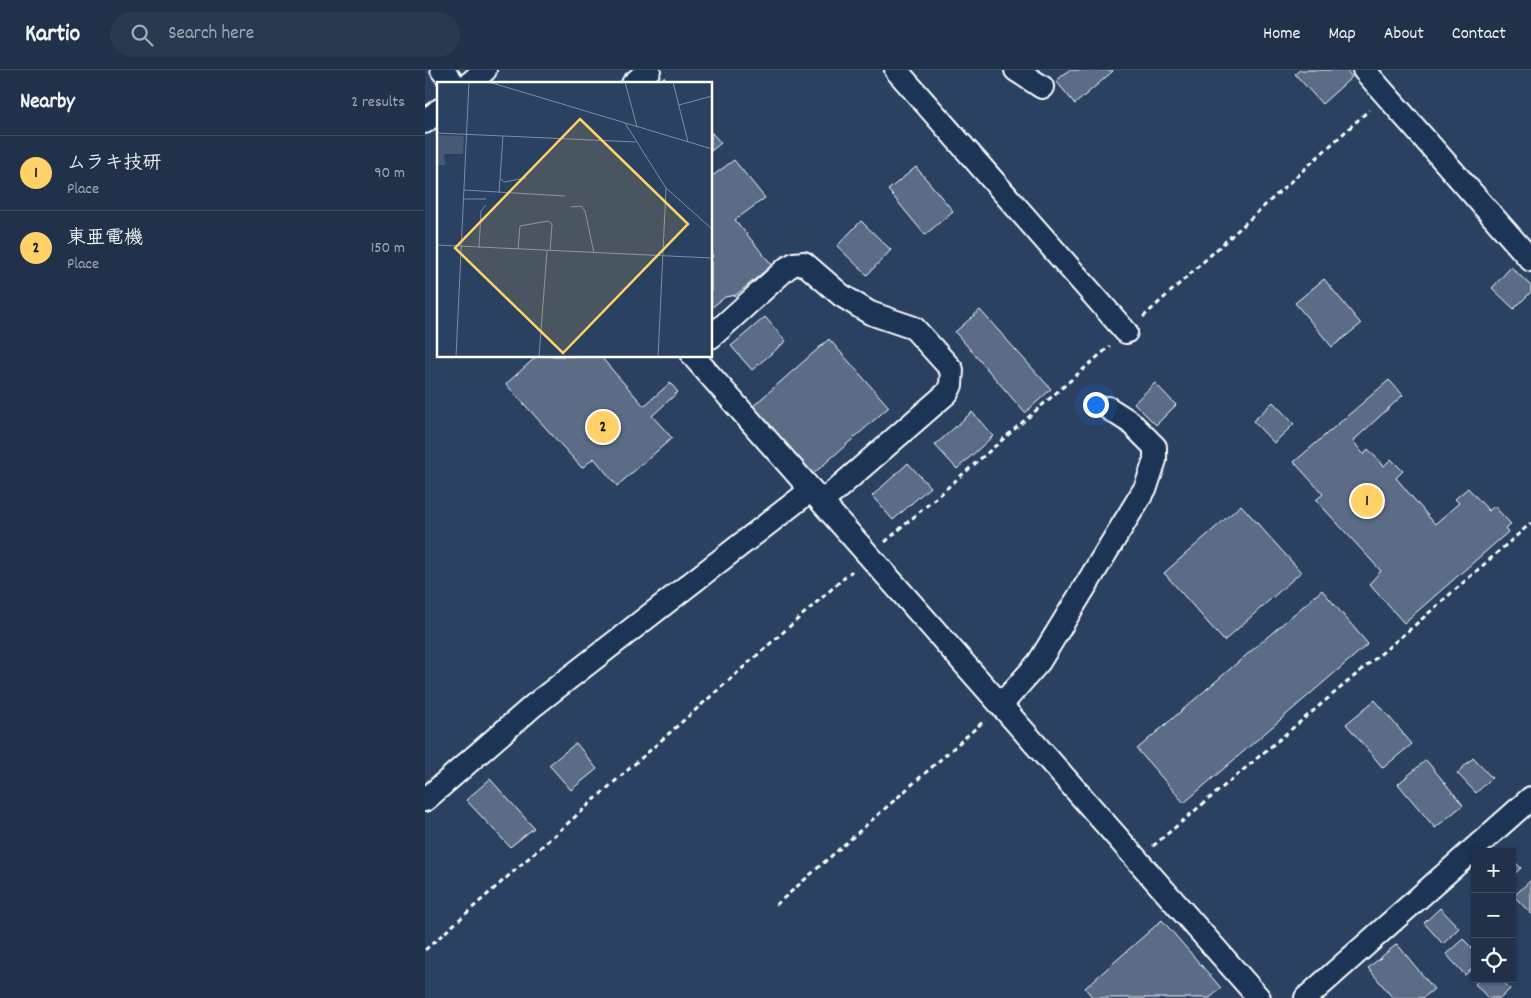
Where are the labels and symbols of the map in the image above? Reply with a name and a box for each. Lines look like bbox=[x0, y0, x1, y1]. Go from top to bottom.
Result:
inset map bbox=[437, 82, 713, 358]
your location bbox=[1083, 392, 1109, 418]
pin: 2 bbox=[587, 408, 619, 446]
pin: 1 bbox=[1351, 482, 1383, 520]

